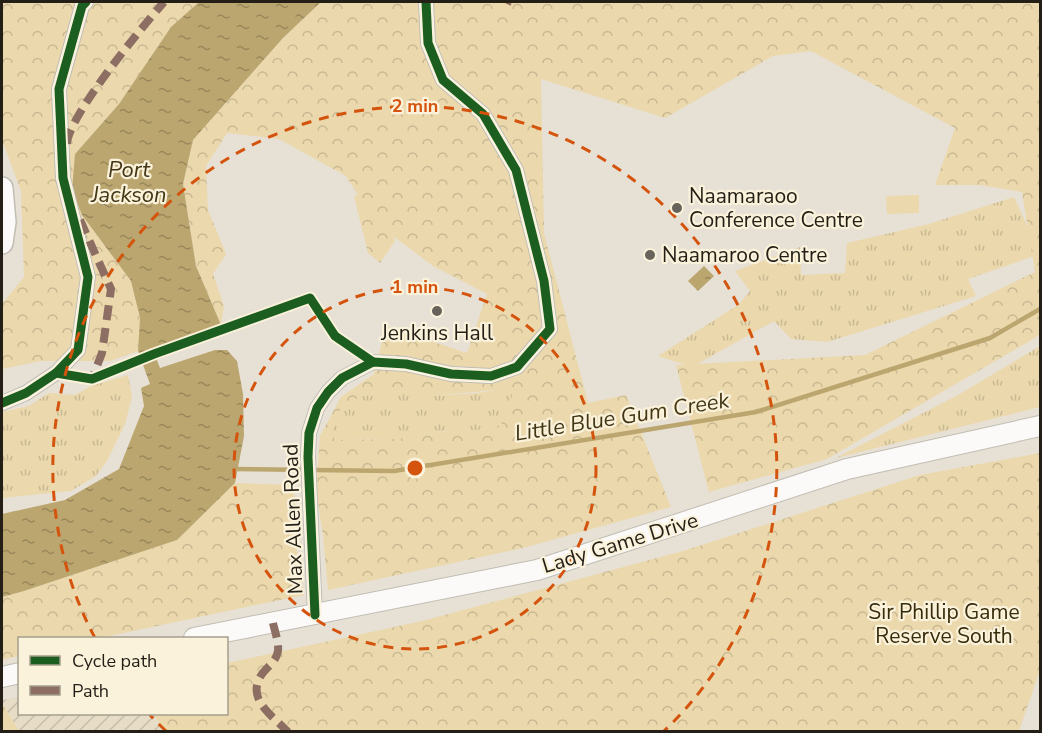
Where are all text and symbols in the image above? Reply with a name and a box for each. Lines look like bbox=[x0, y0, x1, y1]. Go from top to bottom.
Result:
text: 2 min bbox=[392, 94, 438, 118]
water label: Port Jackson bbox=[90, 155, 167, 210]
place label: Naamaraoo Conference Centre bbox=[689, 182, 863, 234]
marker: Naamaraoo Conference Centre bbox=[670, 201, 684, 215]
place label: Naamaroo Centre bbox=[662, 241, 827, 269]
marker: Naamaroo Centre bbox=[643, 248, 657, 262]
text: 1 min bbox=[392, 275, 438, 299]
marker: Jenkins Hall bbox=[430, 304, 444, 318]
place label: Jenkins Hall bbox=[380, 319, 494, 347]
water label: Little Blue Gum Creek bbox=[513, 385, 732, 449]
street label: Max Allen Road bbox=[276, 443, 310, 595]
centre of rings bbox=[405, 458, 425, 478]
street label: Lady Game Drive bbox=[539, 506, 701, 580]
park label: Sir Phillip Game Reserve South bbox=[868, 598, 1020, 650]
legend bbox=[18, 637, 228, 715]
text: Cycle path bbox=[72, 649, 157, 673]
text: Path bbox=[72, 679, 109, 703]

